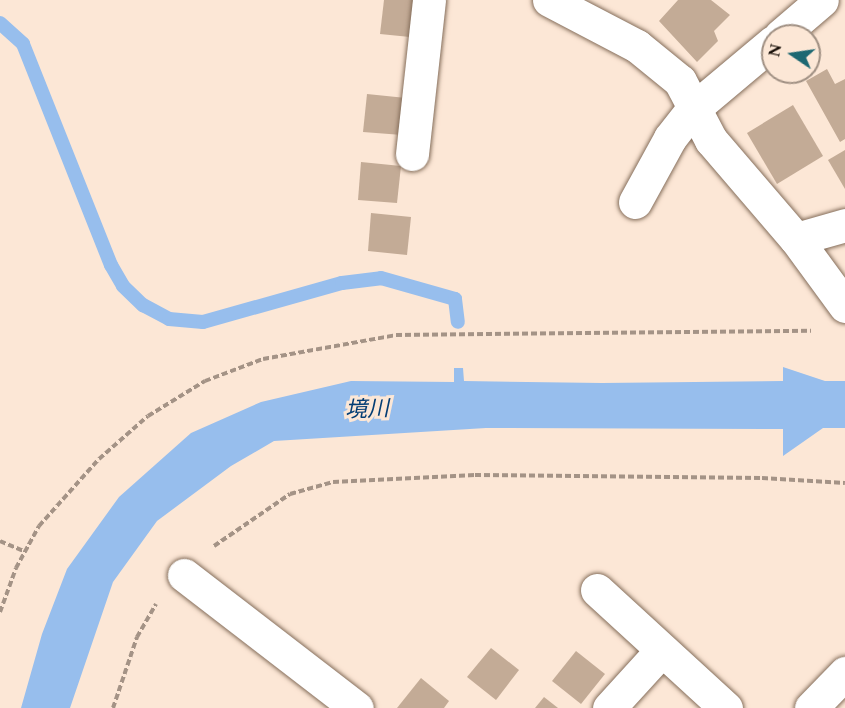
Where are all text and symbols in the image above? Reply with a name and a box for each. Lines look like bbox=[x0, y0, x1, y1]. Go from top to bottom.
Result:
north arrow bbox=[761, 24, 821, 84]
text: N bbox=[762, 41, 789, 59]
water label: 境川 bbox=[345, 396, 389, 424]

